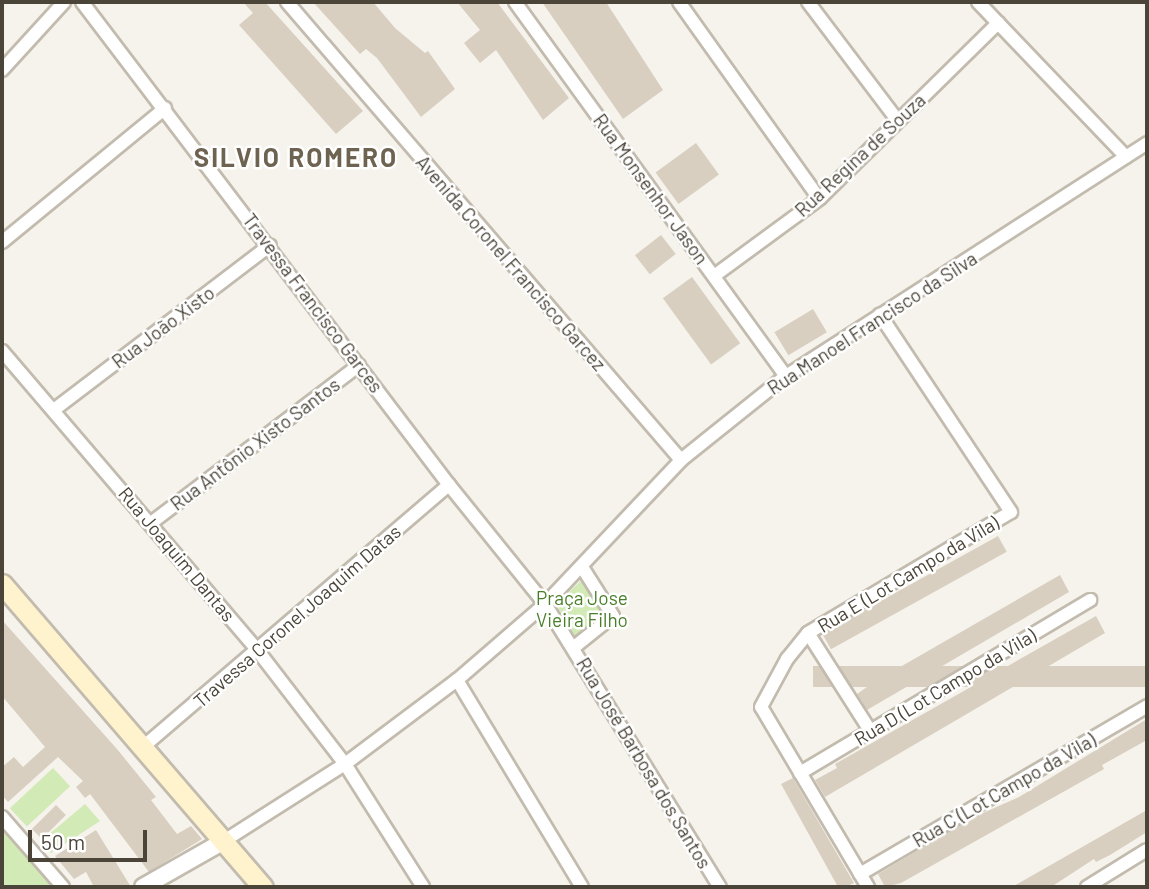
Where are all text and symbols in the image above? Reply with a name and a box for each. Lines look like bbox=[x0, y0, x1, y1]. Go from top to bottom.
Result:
street label: Rua Regina de Souza bbox=[790, 89, 930, 221]
street label: Rua Monsenhor Jason bbox=[589, 109, 713, 269]
district label: SILVIO ROMERO bbox=[195, 141, 397, 173]
street label: Avenida Coronel Francisco Garcez bbox=[411, 151, 611, 375]
street label: Travessa Francisco Garces bbox=[238, 209, 388, 397]
street label: Rua Manoel Francisco da Silva bbox=[763, 247, 981, 399]
street label: Rua João Xisto bbox=[107, 281, 219, 373]
street label: Rua Antônio Xisto Santos bbox=[166, 373, 344, 515]
street label: Rua Joaquim Dantas bbox=[114, 482, 240, 626]
street label: Rua E (Lot Campo da Vila) bbox=[813, 511, 1003, 637]
street label: Travessa Coronel Joaquim Datas bbox=[189, 520, 405, 712]
park label: Praça Jose Vieira Filho bbox=[536, 587, 628, 631]
street label: Rua D (Lot Campo da Vila) bbox=[850, 624, 1040, 750]
street label: Rua José Barbosa dos Santos bbox=[572, 653, 716, 873]
street label: Rua C (Lot Campo da Vila) bbox=[908, 728, 1100, 852]
scale bar bbox=[32, 816, 150, 860]
text: 50 m bbox=[41, 829, 85, 854]

